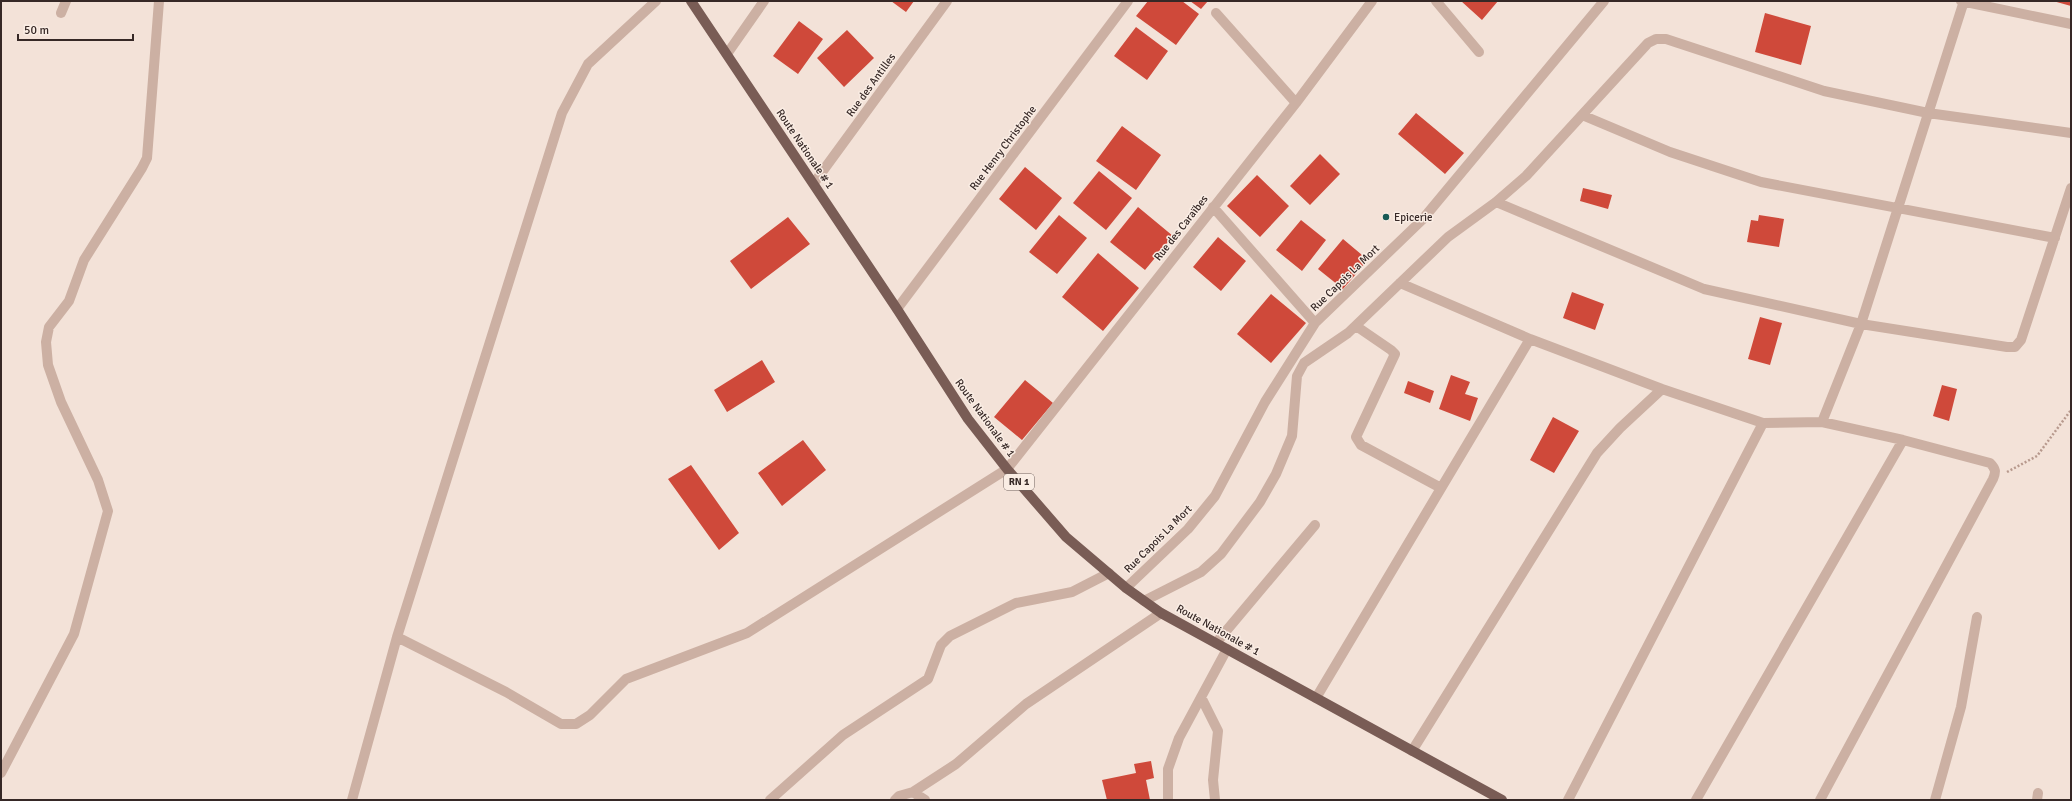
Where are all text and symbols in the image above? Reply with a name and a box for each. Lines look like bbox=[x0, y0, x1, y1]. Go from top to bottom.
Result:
scale bar bbox=[18, 16, 133, 42]
text: 50 m bbox=[24, 23, 49, 38]
street label: Rue des Antilles bbox=[844, 51, 898, 119]
street label: Rue Henry Christophe bbox=[967, 103, 1039, 193]
street label: Route Nationale # 1 bbox=[773, 107, 837, 191]
street label: Rue des Caraïbes bbox=[1151, 192, 1211, 263]
place label: Epicerie bbox=[1394, 211, 1432, 224]
marker: Epicerie bbox=[1381, 212, 1391, 222]
street label: Rue Capois La Mort bbox=[1308, 242, 1382, 314]
street label: Route Nationale # 1 bbox=[952, 376, 1018, 460]
road number: RN 1 bbox=[1004, 474, 1034, 490]
street label: Rue Capois La Mort bbox=[1121, 502, 1195, 576]
street label: Route Nationale # 1 bbox=[1174, 602, 1262, 658]

